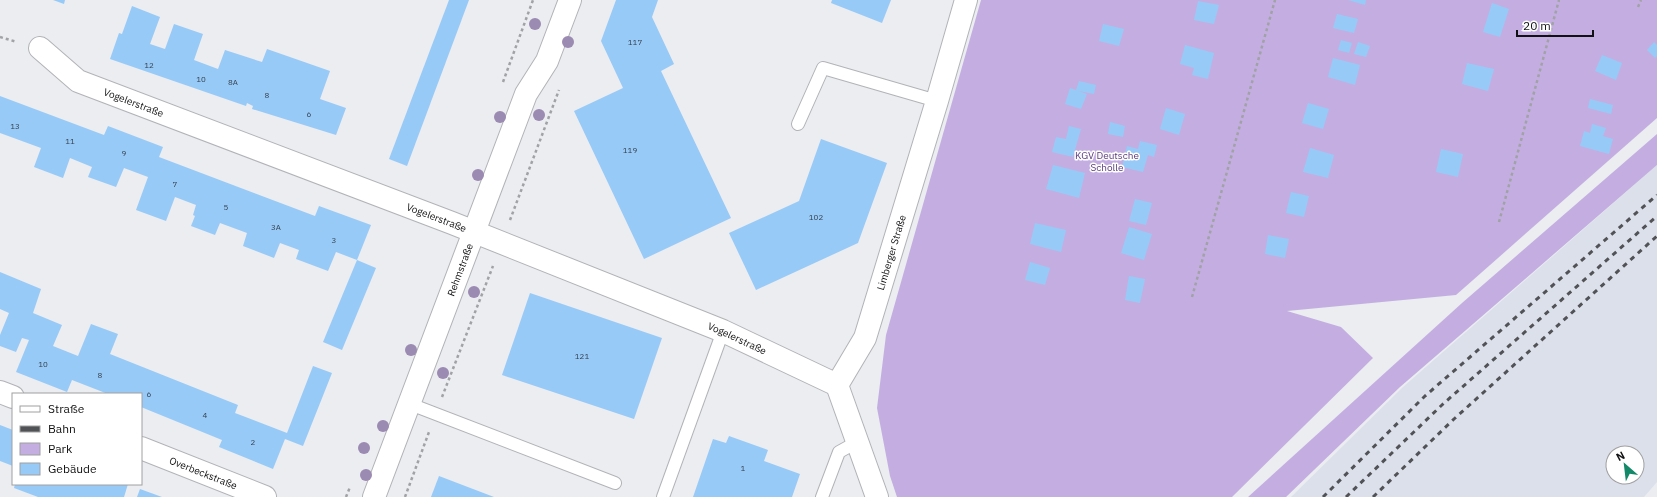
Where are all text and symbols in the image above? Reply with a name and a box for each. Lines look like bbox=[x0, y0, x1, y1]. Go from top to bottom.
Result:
scale bar bbox=[1517, 12, 1593, 38]
text: 20 m bbox=[1523, 18, 1551, 33]
house number: 117 bbox=[628, 37, 642, 47]
house number: 12 bbox=[144, 60, 154, 70]
house number: 10 bbox=[196, 74, 206, 84]
house number: 8A bbox=[228, 77, 238, 87]
street label: Vogelerstraße bbox=[102, 85, 166, 120]
house number: 8 bbox=[265, 90, 270, 100]
house number: 6 bbox=[307, 109, 312, 119]
house number: 13 bbox=[10, 121, 20, 131]
house number: 11 bbox=[65, 136, 75, 146]
house number: 119 bbox=[623, 145, 637, 155]
house number: 9 bbox=[122, 148, 127, 158]
park label: KGV Deutsche Scholle bbox=[1075, 149, 1139, 174]
house number: 7 bbox=[173, 179, 178, 189]
street label: Vogelerstraße bbox=[405, 200, 469, 235]
house number: 5 bbox=[224, 202, 229, 212]
house number: 102 bbox=[809, 212, 823, 222]
street label: Limberger Straße bbox=[873, 213, 909, 292]
house number: 3A bbox=[271, 222, 281, 232]
house number: 3 bbox=[332, 235, 337, 245]
street label: Rehmstraße bbox=[444, 241, 476, 298]
street label: Vogelerstraße bbox=[706, 319, 769, 357]
house number: 121 bbox=[575, 351, 589, 361]
house number: 10 bbox=[38, 359, 48, 369]
house number: 8 bbox=[98, 370, 103, 380]
house number: 6 bbox=[147, 389, 152, 399]
legend bbox=[12, 393, 142, 485]
text: Straße bbox=[48, 401, 85, 416]
house number: 4 bbox=[203, 410, 208, 420]
text: Bahn bbox=[48, 421, 76, 436]
house number: 2 bbox=[251, 437, 256, 447]
text: Park bbox=[48, 441, 73, 456]
north arrow bbox=[1605, 445, 1645, 485]
text: N bbox=[1614, 448, 1627, 464]
street label: Overbeckstraße bbox=[168, 453, 240, 492]
text: Gebäude bbox=[48, 461, 97, 476]
house number: 1 bbox=[741, 463, 746, 473]

